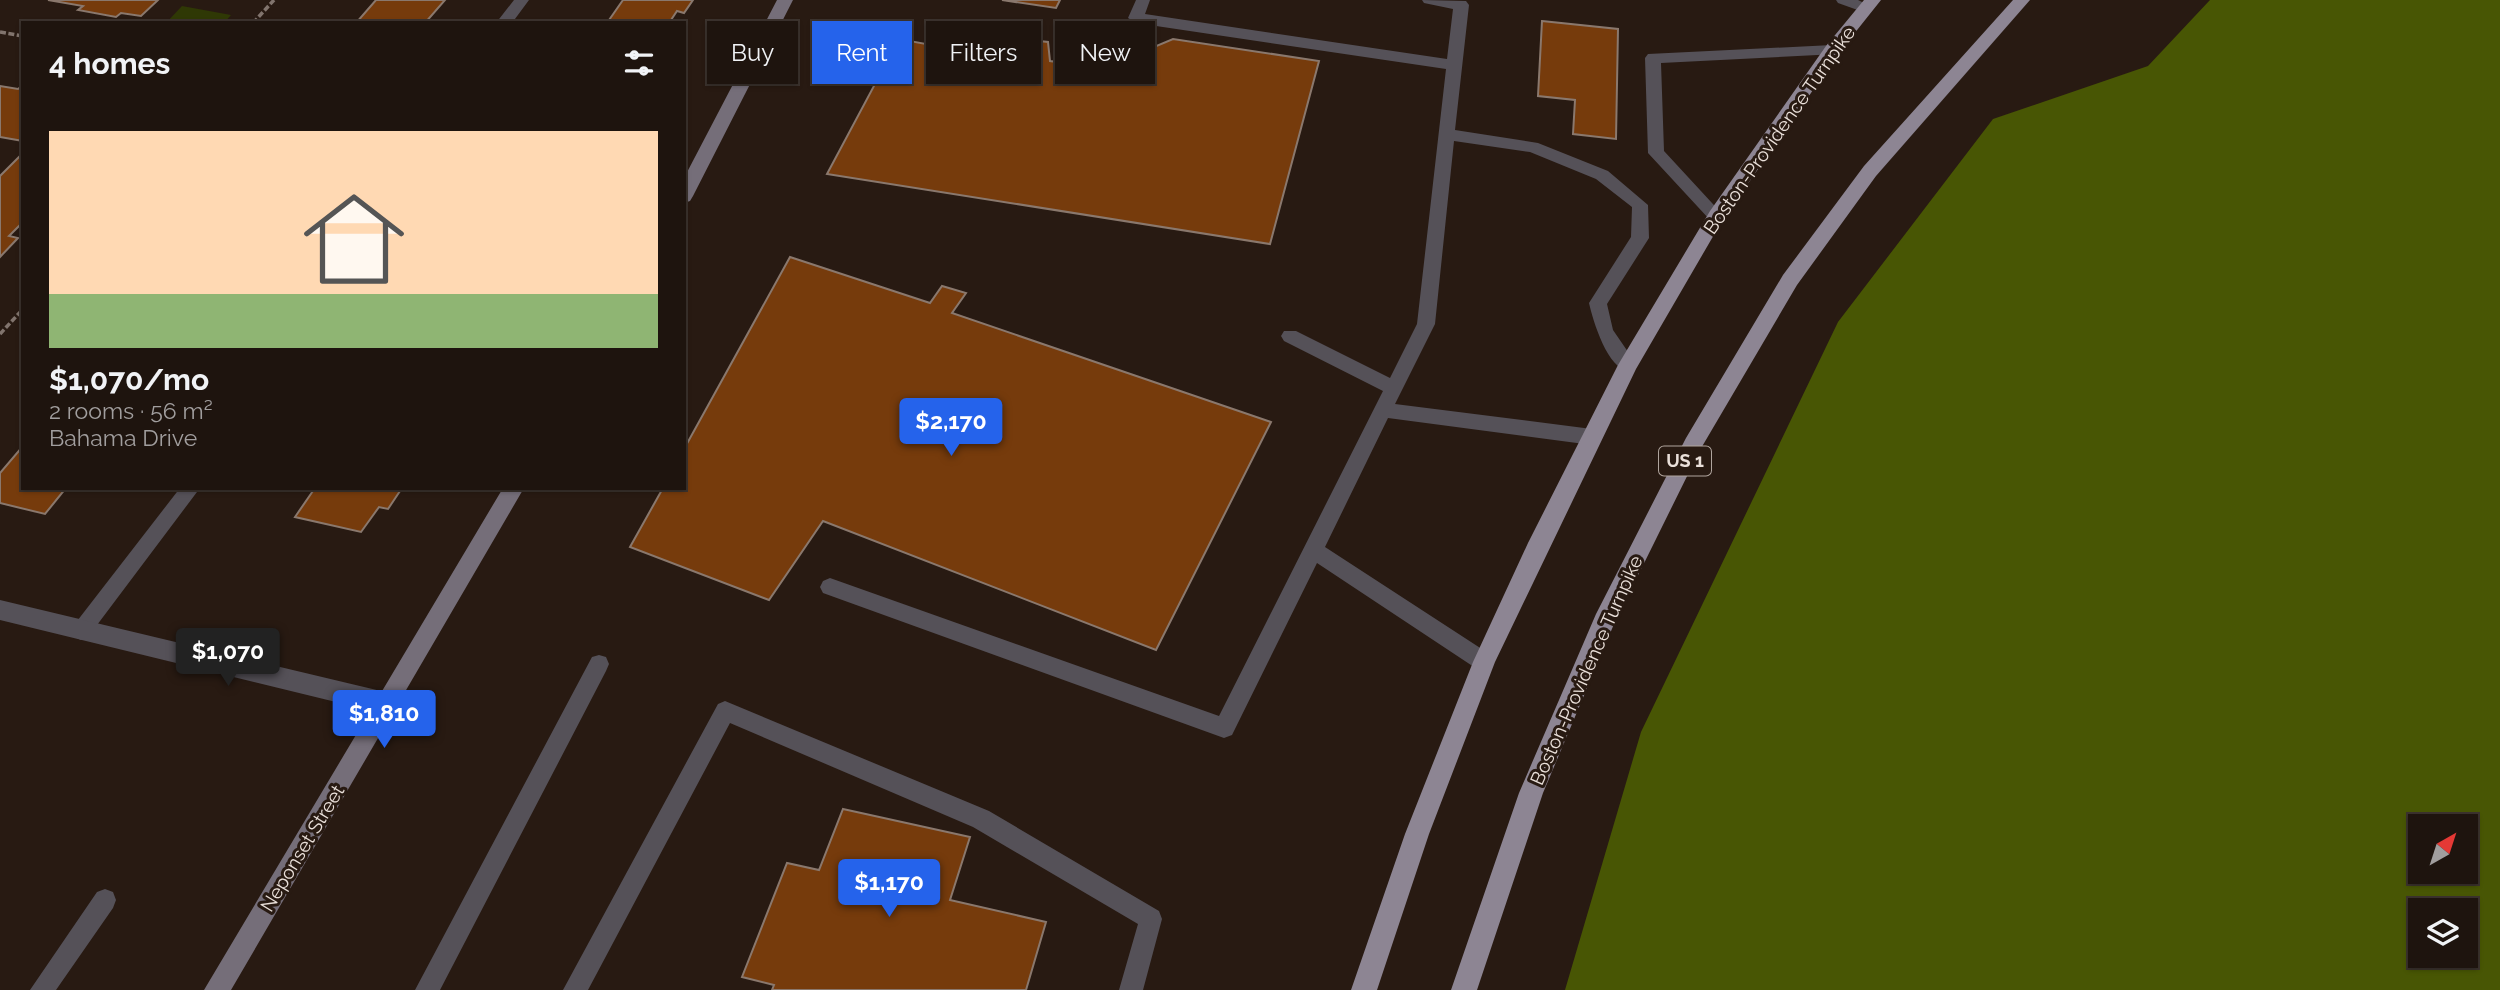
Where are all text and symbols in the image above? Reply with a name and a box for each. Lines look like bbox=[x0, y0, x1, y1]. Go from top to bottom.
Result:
chip: Buy bbox=[707, 21, 798, 84]
chip: Rent bbox=[812, 21, 912, 84]
chip: Filters bbox=[926, 21, 1041, 84]
chip: New bbox=[1055, 21, 1155, 84]
street label: Boston-Providence Turnpike bbox=[1699, 22, 1859, 238]
icon: filters bbox=[620, 44, 658, 82]
text: 4 homes bbox=[49, 46, 170, 81]
icon: home bbox=[291, 176, 417, 302]
text: $1,070/mo bbox=[49, 362, 209, 397]
text: 2 rooms · 56 m² bbox=[49, 397, 213, 424]
pin: $2,170 bbox=[894, 398, 1008, 458]
text: $2,170 bbox=[915, 407, 987, 434]
text: Bahama Drive bbox=[49, 424, 197, 451]
road number: US 1 bbox=[1659, 447, 1711, 476]
street label: Boston-Providence Turnpike bbox=[1525, 552, 1647, 788]
pin: $1,070 bbox=[171, 628, 285, 688]
text: $1,070 bbox=[192, 637, 264, 664]
pin: $1,810 bbox=[327, 690, 441, 750]
text: $1,810 bbox=[349, 699, 419, 726]
street label: Neponset Street bbox=[256, 780, 349, 915]
north arrow bbox=[2408, 814, 2478, 884]
map controls bbox=[2408, 814, 2478, 968]
pin: $1,170 bbox=[832, 860, 946, 919]
text: $1,170 bbox=[854, 868, 924, 895]
button: layers bbox=[2408, 898, 2478, 968]

